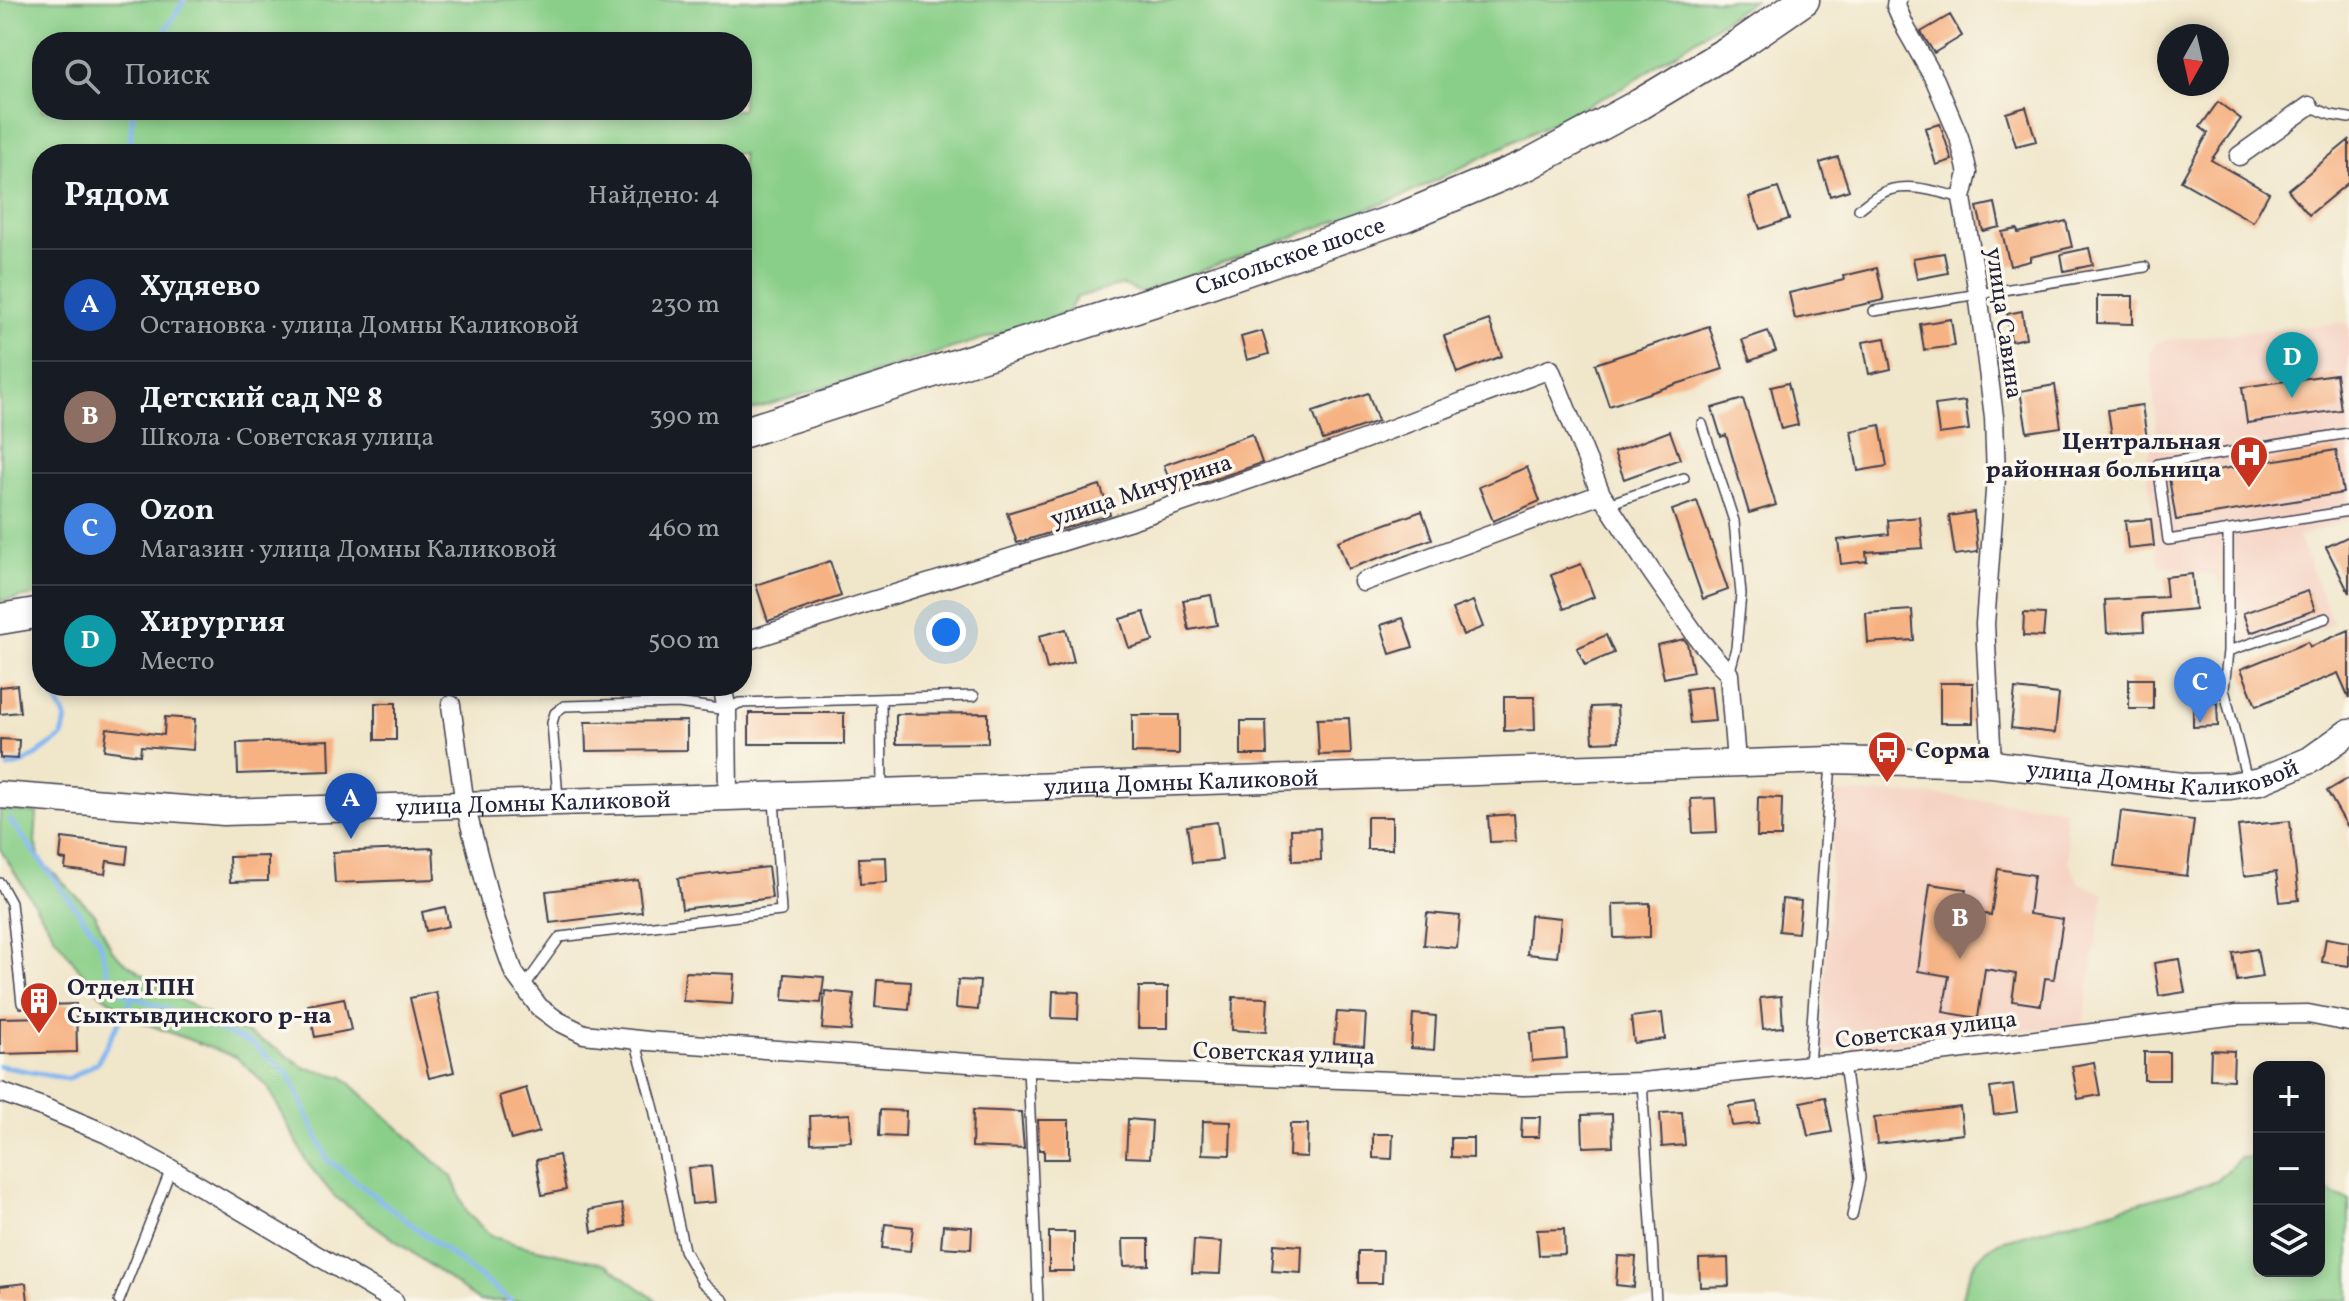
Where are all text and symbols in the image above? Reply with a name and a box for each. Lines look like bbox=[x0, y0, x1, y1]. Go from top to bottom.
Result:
north arrow bbox=[2157, 24, 2229, 96]
search box bbox=[32, 32, 752, 120]
icon: search bbox=[60, 54, 104, 98]
text: Поиск bbox=[124, 55, 210, 97]
text: Рядом bbox=[64, 173, 169, 220]
text: Найдено: 4 bbox=[588, 178, 720, 214]
street label: Сысольское шоссе bbox=[1191, 209, 1390, 306]
street label: улица Савина bbox=[1976, 245, 2030, 401]
text: Худяево bbox=[140, 266, 260, 308]
text: A bbox=[81, 287, 99, 323]
text: 230 m bbox=[650, 287, 720, 323]
text: Остановка · улица Домны Каликовой bbox=[140, 308, 579, 344]
pin: D bbox=[2266, 332, 2318, 398]
text: Детский сад № 8 bbox=[140, 378, 383, 420]
text: B bbox=[81, 399, 99, 435]
text: 390 m bbox=[649, 399, 720, 435]
text: Школа · Советская улица bbox=[140, 420, 434, 456]
place label: Центральная районная больница bbox=[1986, 426, 2221, 488]
hospital icon: Центральная районная больница bbox=[2228, 434, 2270, 489]
street label: улица Мичурина bbox=[1046, 447, 1237, 537]
text: Ozon bbox=[140, 490, 214, 532]
text: C bbox=[82, 511, 98, 547]
text: 460 m bbox=[648, 511, 720, 547]
text: Магазин · улица Домны Каликовой bbox=[140, 532, 557, 568]
text: Хирургия bbox=[140, 602, 285, 644]
your location bbox=[926, 612, 966, 652]
text: D bbox=[80, 623, 100, 659]
text: 500 m bbox=[648, 623, 720, 659]
text: Место bbox=[140, 644, 215, 680]
pin: C bbox=[2174, 657, 2226, 723]
bus stop icon: Сорма bbox=[1866, 729, 1908, 784]
place label: Сорма bbox=[1915, 735, 1990, 769]
street label: улица Домны Каликовой bbox=[2024, 752, 2304, 807]
street label: улица Домны Каликовой bbox=[1043, 762, 1319, 805]
pin: A bbox=[325, 773, 377, 839]
street label: улица Домны Каликовой bbox=[395, 784, 671, 826]
pin: B bbox=[1934, 893, 1986, 959]
place label: Отдел ГПН Сыктывдинского р-на bbox=[67, 972, 332, 1034]
building icon: Отдел ГПН Сыктывдинского р-на bbox=[18, 980, 60, 1035]
street label: Советская улица bbox=[1833, 1003, 2019, 1059]
street label: Советская улица bbox=[1192, 1035, 1376, 1075]
map controls bbox=[2253, 1061, 2325, 1277]
button: + bbox=[2253, 1061, 2325, 1133]
button: − bbox=[2253, 1133, 2325, 1205]
button: layers bbox=[2253, 1205, 2325, 1277]

